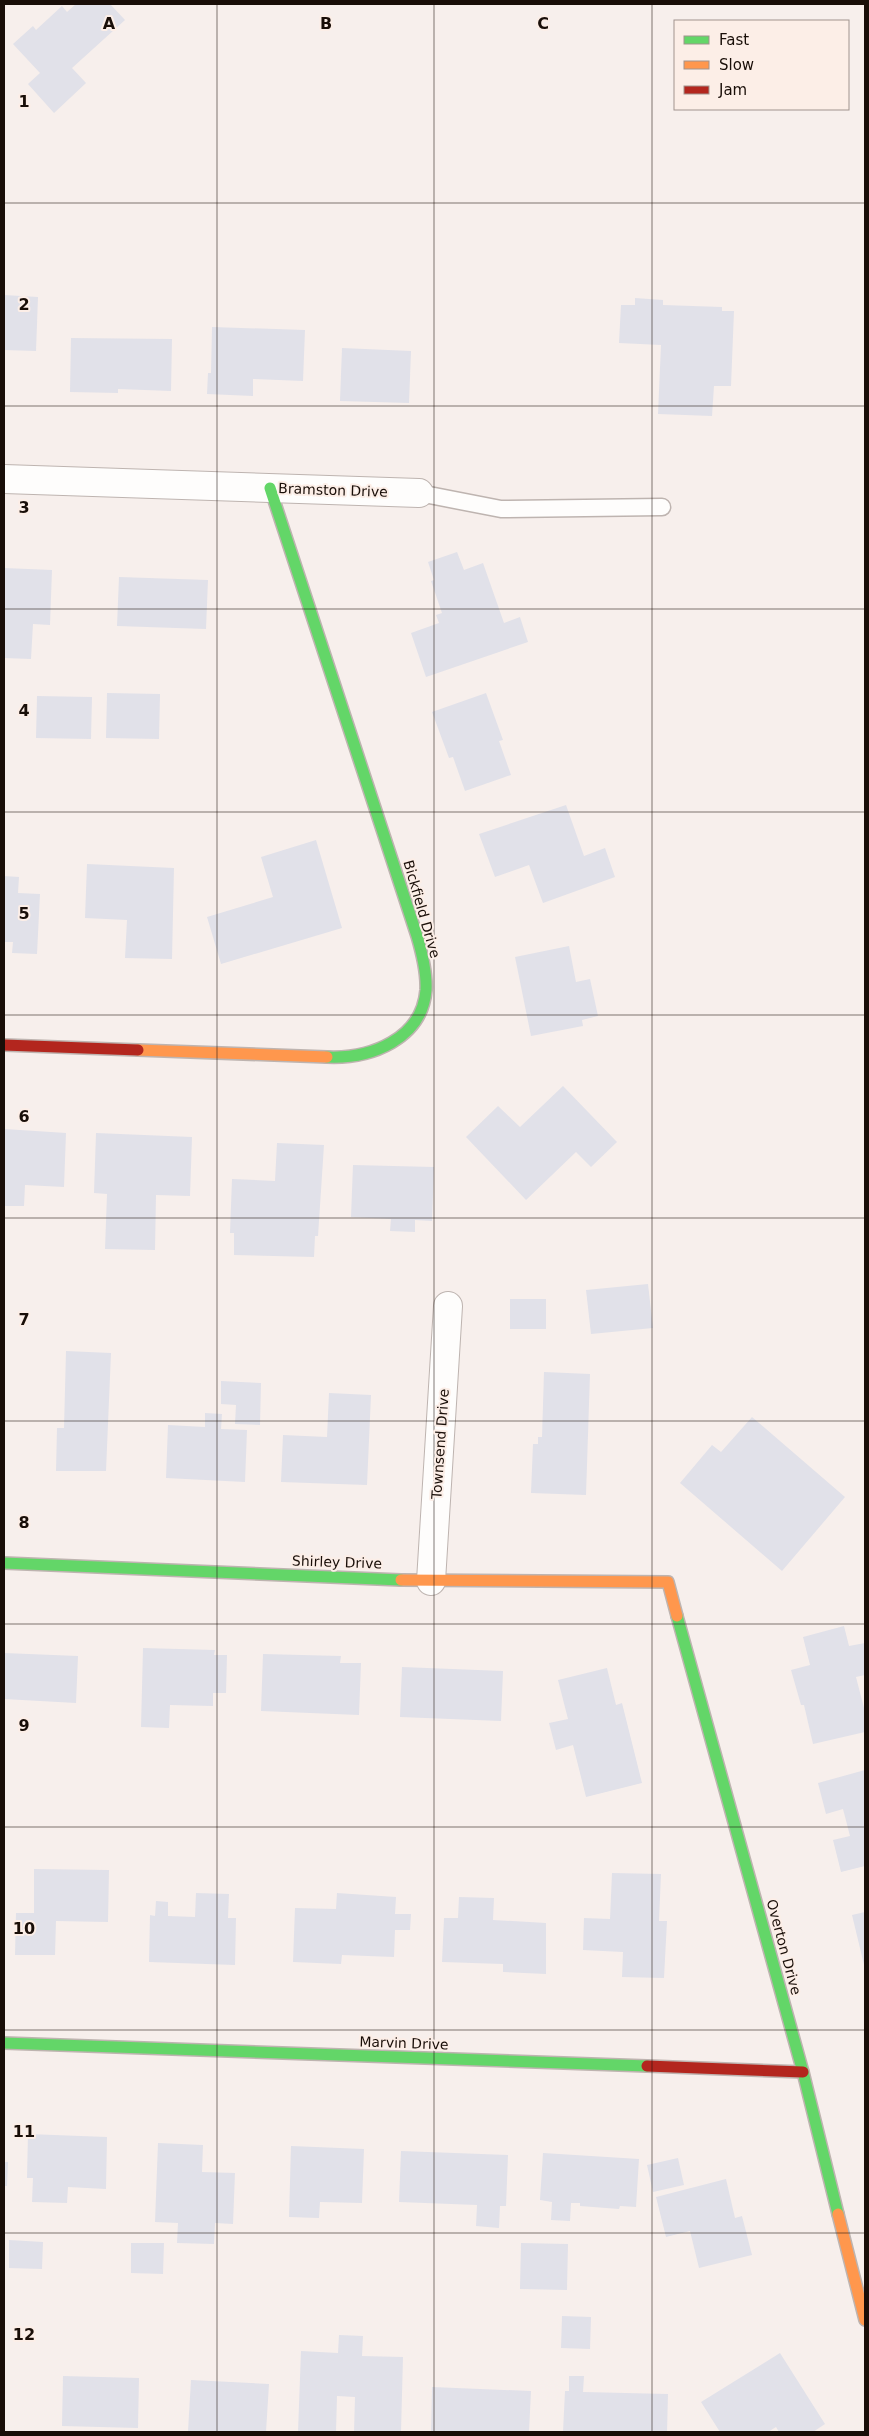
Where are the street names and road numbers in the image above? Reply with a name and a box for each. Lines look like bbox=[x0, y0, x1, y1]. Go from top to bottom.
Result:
street label: Bramston Drive bbox=[278, 480, 388, 500]
street label: Bickfield Drive bbox=[400, 858, 444, 960]
street label: Townsend Drive bbox=[428, 1388, 452, 1501]
street label: Shirley Drive bbox=[292, 1552, 382, 1572]
street label: Overton Drive bbox=[764, 1897, 804, 1997]
street label: Marvin Drive bbox=[359, 2033, 449, 2053]

